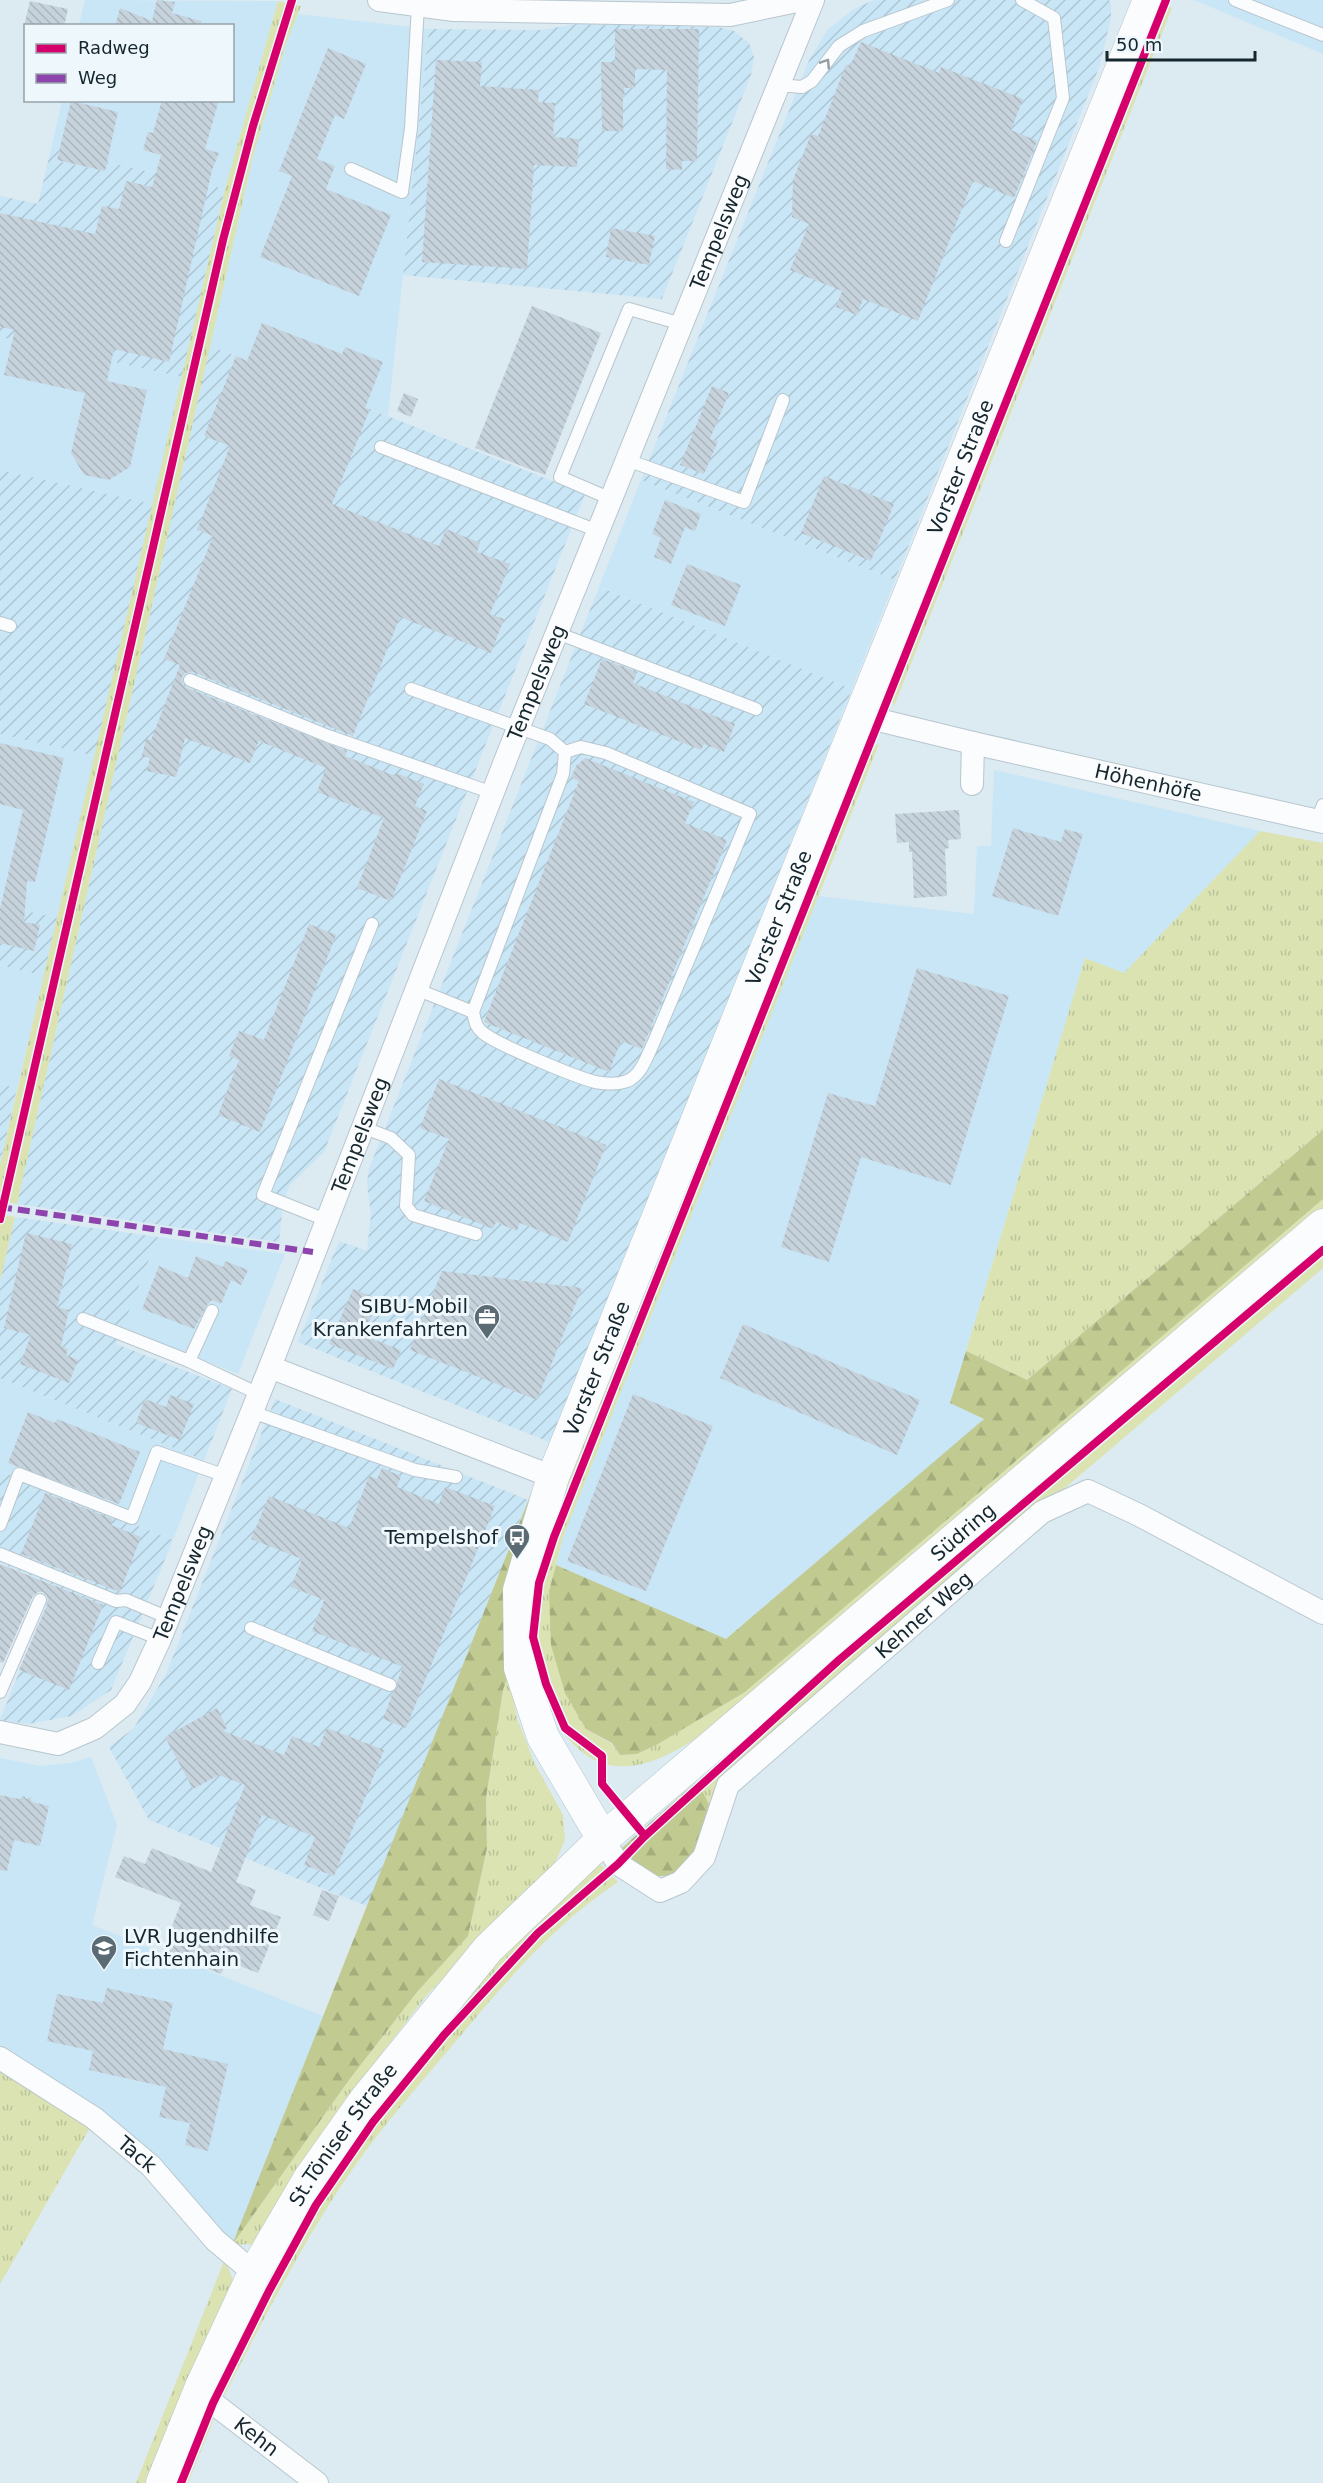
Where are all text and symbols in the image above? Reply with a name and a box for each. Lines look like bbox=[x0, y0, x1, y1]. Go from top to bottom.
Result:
legend bbox=[24, 24, 234, 102]
scale bar bbox=[1107, 24, 1256, 62]
text: 50 m bbox=[1116, 34, 1162, 55]
text: Radweg bbox=[78, 37, 150, 58]
one-way arrow bbox=[818, 59, 830, 69]
text: Weg bbox=[78, 67, 117, 88]
street label: Tempelsweg bbox=[684, 171, 753, 294]
street label: Vorster Straße bbox=[922, 396, 999, 538]
street label: Tempelsweg bbox=[502, 621, 571, 745]
street label: Höhenhöfe bbox=[1092, 759, 1204, 806]
street label: Vorster Straße bbox=[741, 847, 817, 989]
street label: Tempelsweg bbox=[326, 1074, 393, 1198]
place label: SIBU-Mobil Krankenfahrten bbox=[313, 1294, 468, 1341]
street label: Vorster Straße bbox=[559, 1297, 635, 1440]
office icon: SIBU-Mobil Krankenfahrten bbox=[472, 1302, 502, 1340]
street label: Südring bbox=[926, 1498, 1000, 1566]
street label: Tempelsweg bbox=[148, 1522, 217, 1646]
bus stop icon: Tempelshof bbox=[502, 1522, 532, 1560]
place label: Tempelshof bbox=[383, 1525, 499, 1549]
street label: Kehner Weg bbox=[870, 1566, 977, 1663]
place label: LVR Jugendhilfe Fichtenhain bbox=[124, 1924, 279, 1971]
school or university icon: LVR Jugendhilfe Fichtenhain bbox=[89, 1933, 119, 1971]
street label: St.Töniser Straße bbox=[284, 2058, 402, 2210]
street label: Tack bbox=[112, 2130, 162, 2178]
street label: Kehn bbox=[230, 2412, 284, 2461]

